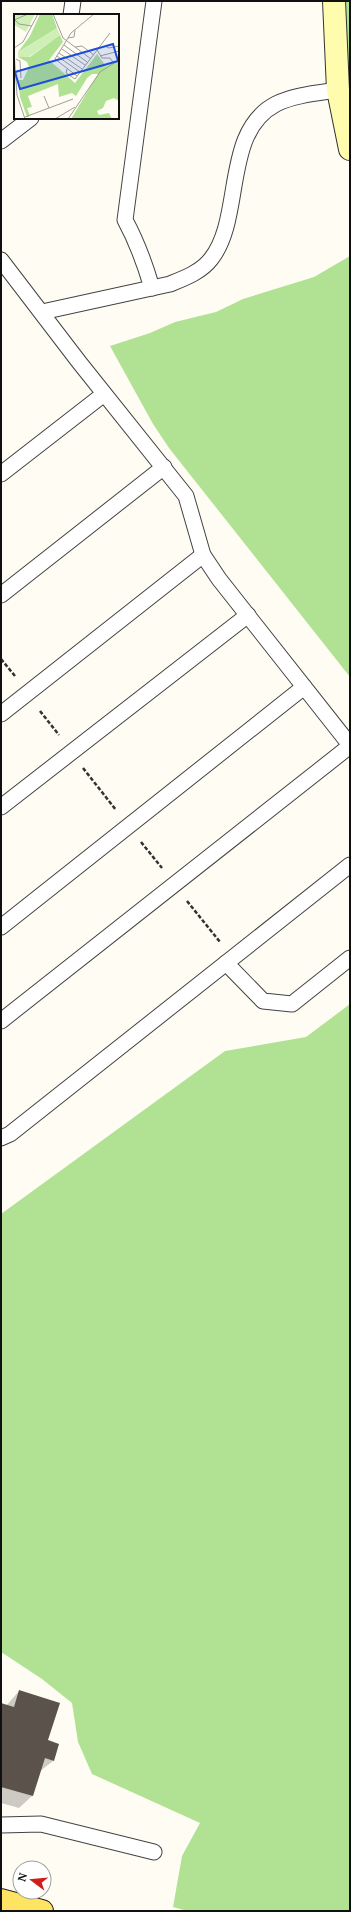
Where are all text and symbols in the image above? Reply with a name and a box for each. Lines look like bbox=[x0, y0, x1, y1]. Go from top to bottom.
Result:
inset map bbox=[14, 14, 119, 119]
north arrow bbox=[12, 1860, 52, 1900]
text: N bbox=[15, 1871, 30, 1883]

